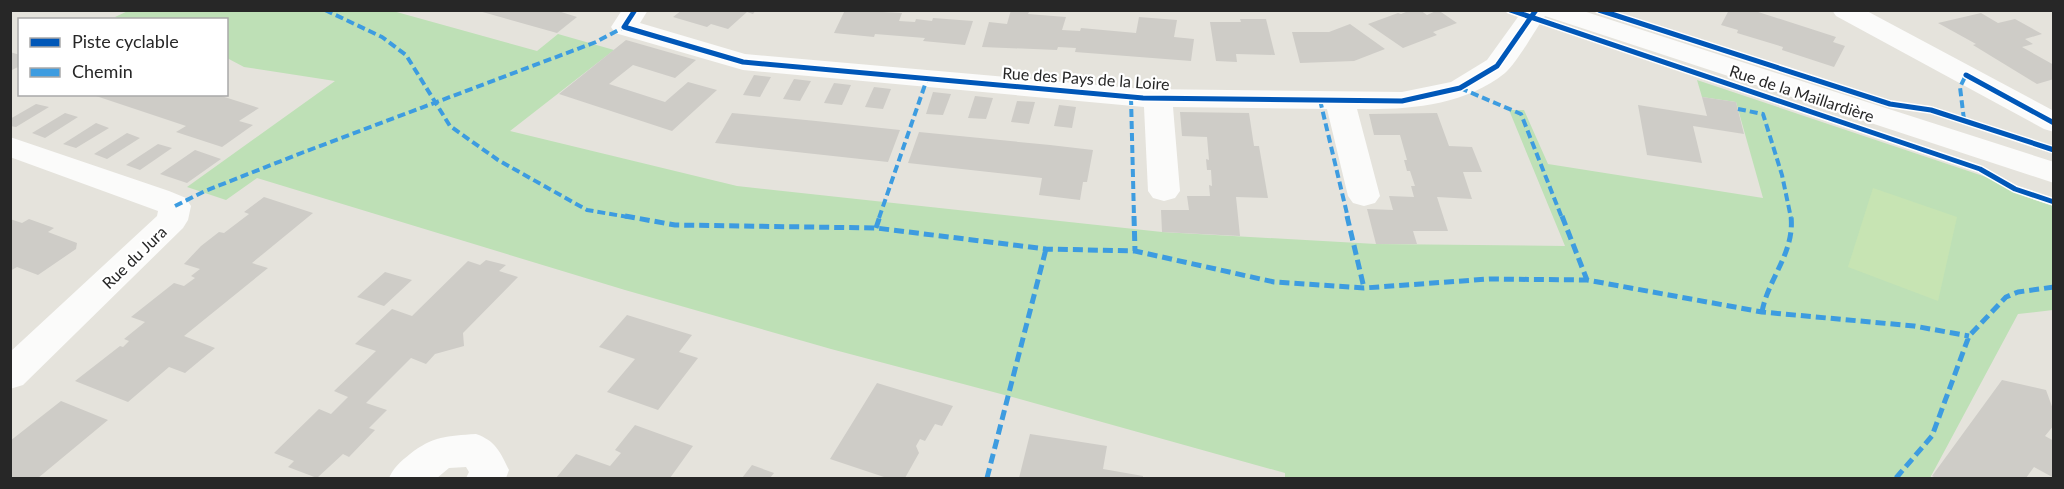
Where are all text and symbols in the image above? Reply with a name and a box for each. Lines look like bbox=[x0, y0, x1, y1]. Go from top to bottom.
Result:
legend bbox=[18, 18, 228, 96]
text: Piste cyclable bbox=[72, 30, 179, 52]
text: Chemin bbox=[72, 60, 133, 82]
street label: Rue de la Maillardière bbox=[1727, 61, 1877, 125]
street label: Rue des Pays de la Loire bbox=[1002, 63, 1170, 93]
street label: Rue du Jura bbox=[98, 222, 170, 292]

